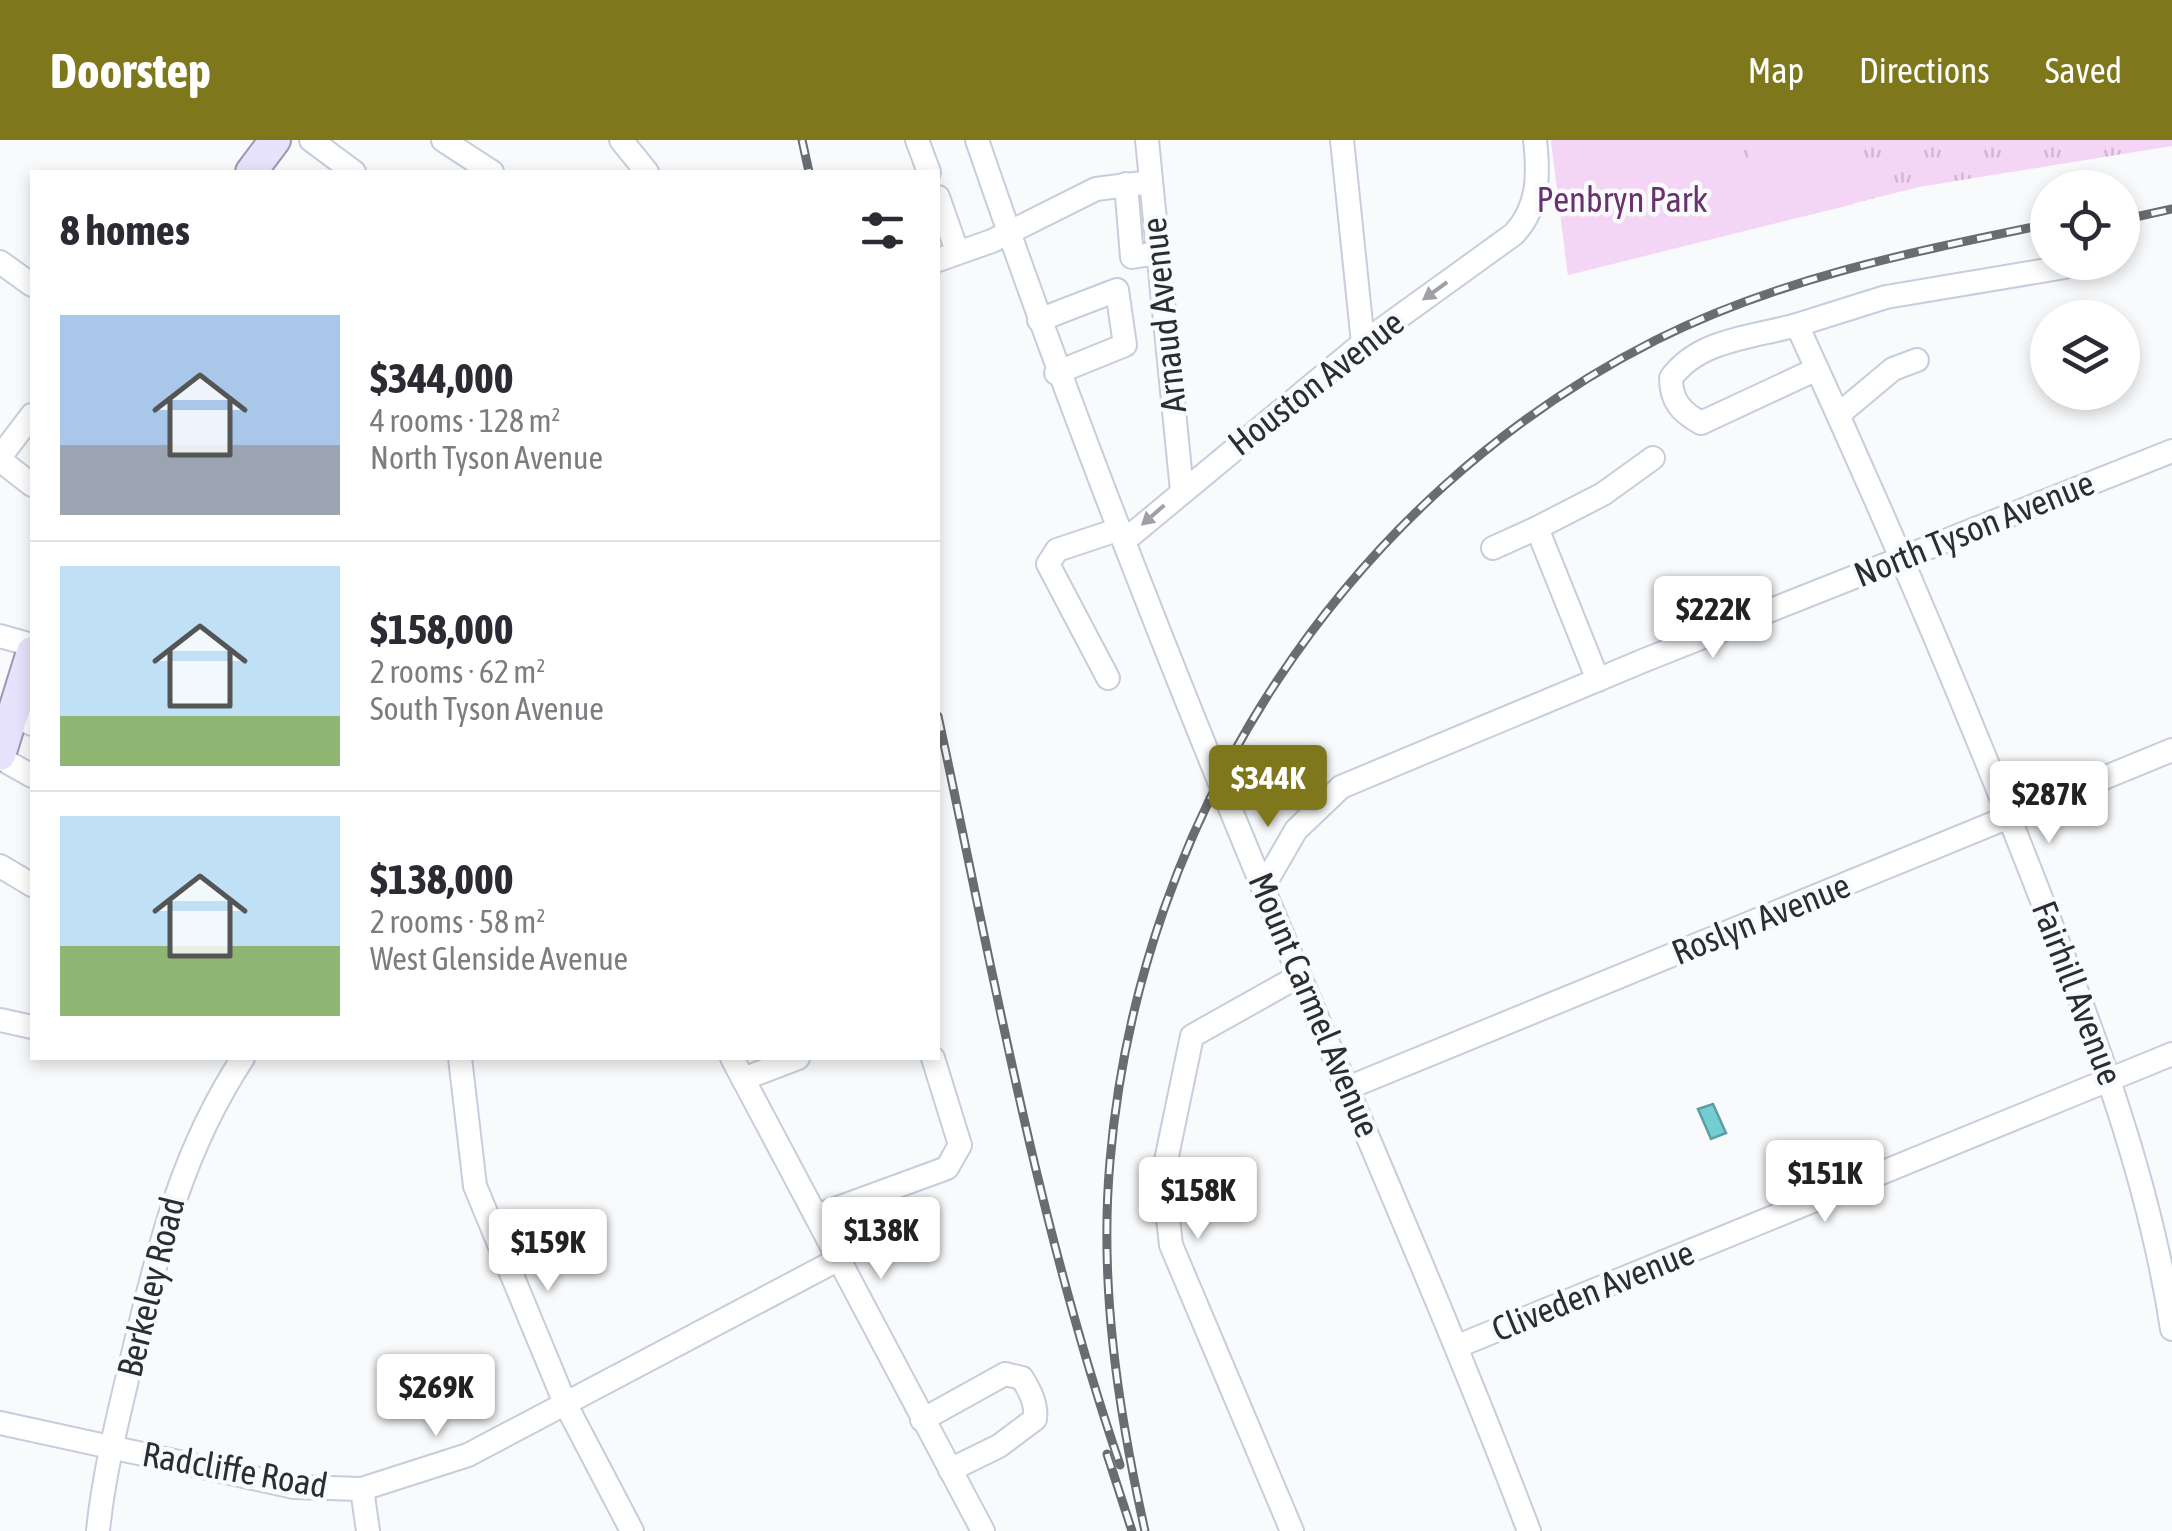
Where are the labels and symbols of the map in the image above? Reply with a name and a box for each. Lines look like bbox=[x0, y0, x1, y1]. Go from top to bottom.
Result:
park label: Penbryn Park bbox=[1536, 179, 1708, 219]
street label: Arnaud Avenue bbox=[1133, 216, 1193, 415]
one-way arrow bbox=[1422, 281, 1448, 300]
street label: Houston Avenue bbox=[1220, 302, 1411, 463]
street label: North Tyson Avenue bbox=[1848, 462, 2099, 594]
one-way arrow bbox=[1141, 504, 1166, 526]
pin: $222K bbox=[1643, 576, 1783, 661]
pin: $344K bbox=[1198, 745, 1338, 830]
pin: $287K bbox=[1979, 761, 2119, 846]
street label: Roslyn Avenue bbox=[1666, 864, 1855, 972]
street label: Mount Carmel Avenue bbox=[1241, 867, 1389, 1143]
street label: Fairhill Avenue bbox=[2025, 895, 2131, 1090]
pin: $151K bbox=[1755, 1140, 1895, 1225]
pin: $158K bbox=[1128, 1157, 1268, 1242]
street label: Berkeley Road bbox=[108, 1193, 192, 1381]
pin: $138K bbox=[811, 1197, 951, 1282]
pin: $159K bbox=[478, 1209, 618, 1294]
street label: Cliveden Avenue bbox=[1486, 1231, 1699, 1349]
pin: $269K bbox=[366, 1354, 506, 1439]
street label: Radcliffe Road bbox=[140, 1433, 331, 1505]

